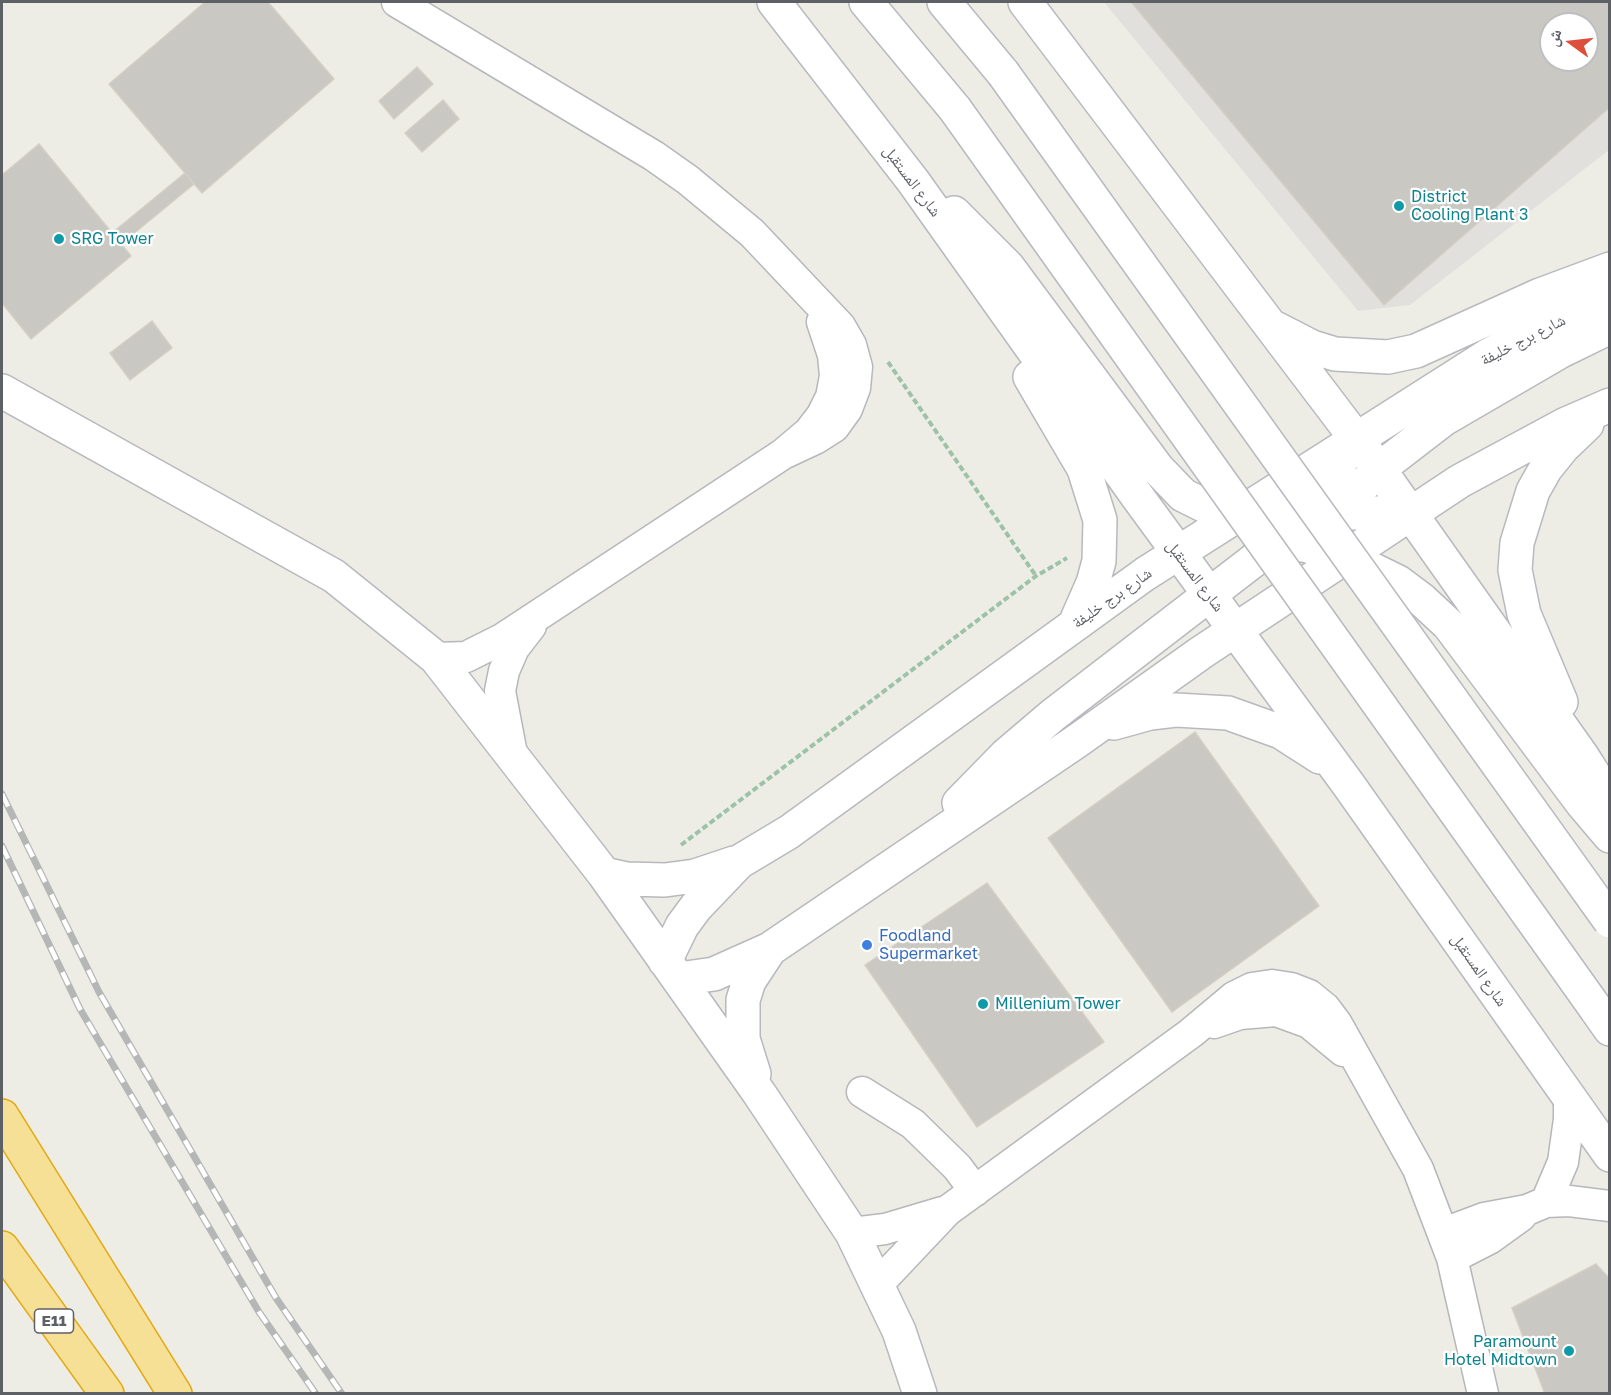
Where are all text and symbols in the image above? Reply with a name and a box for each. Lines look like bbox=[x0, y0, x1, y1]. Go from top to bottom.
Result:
north arrow bbox=[1539, 12, 1599, 72]
text: ش bbox=[1542, 27, 1565, 49]
street label: شارع المستقبل bbox=[879, 141, 945, 221]
place label: District Cooling Plant 3 bbox=[1411, 187, 1528, 225]
marker: District Cooling Plant 3 bbox=[1392, 199, 1406, 213]
place label: SRG Tower bbox=[71, 229, 154, 249]
marker: SRG Tower bbox=[52, 232, 66, 246]
street label: شارع برج خليفة bbox=[1477, 310, 1569, 370]
street label: شارع المستقبل bbox=[1162, 536, 1228, 616]
street label: شارع برج خليفة bbox=[1069, 564, 1155, 632]
place label: Foodland Supermarket bbox=[879, 926, 978, 964]
street label: شارع المستقبل bbox=[1447, 930, 1511, 1010]
marker: Foodland Supermarket bbox=[860, 938, 874, 952]
place label: Millenium Tower bbox=[995, 994, 1121, 1014]
marker: Millenium Tower bbox=[976, 997, 990, 1011]
road number: E11 bbox=[34, 1309, 74, 1333]
place label: Paramount Hotel Midtown bbox=[1444, 1332, 1557, 1370]
marker: Paramount Hotel Midtown bbox=[1562, 1344, 1576, 1358]

